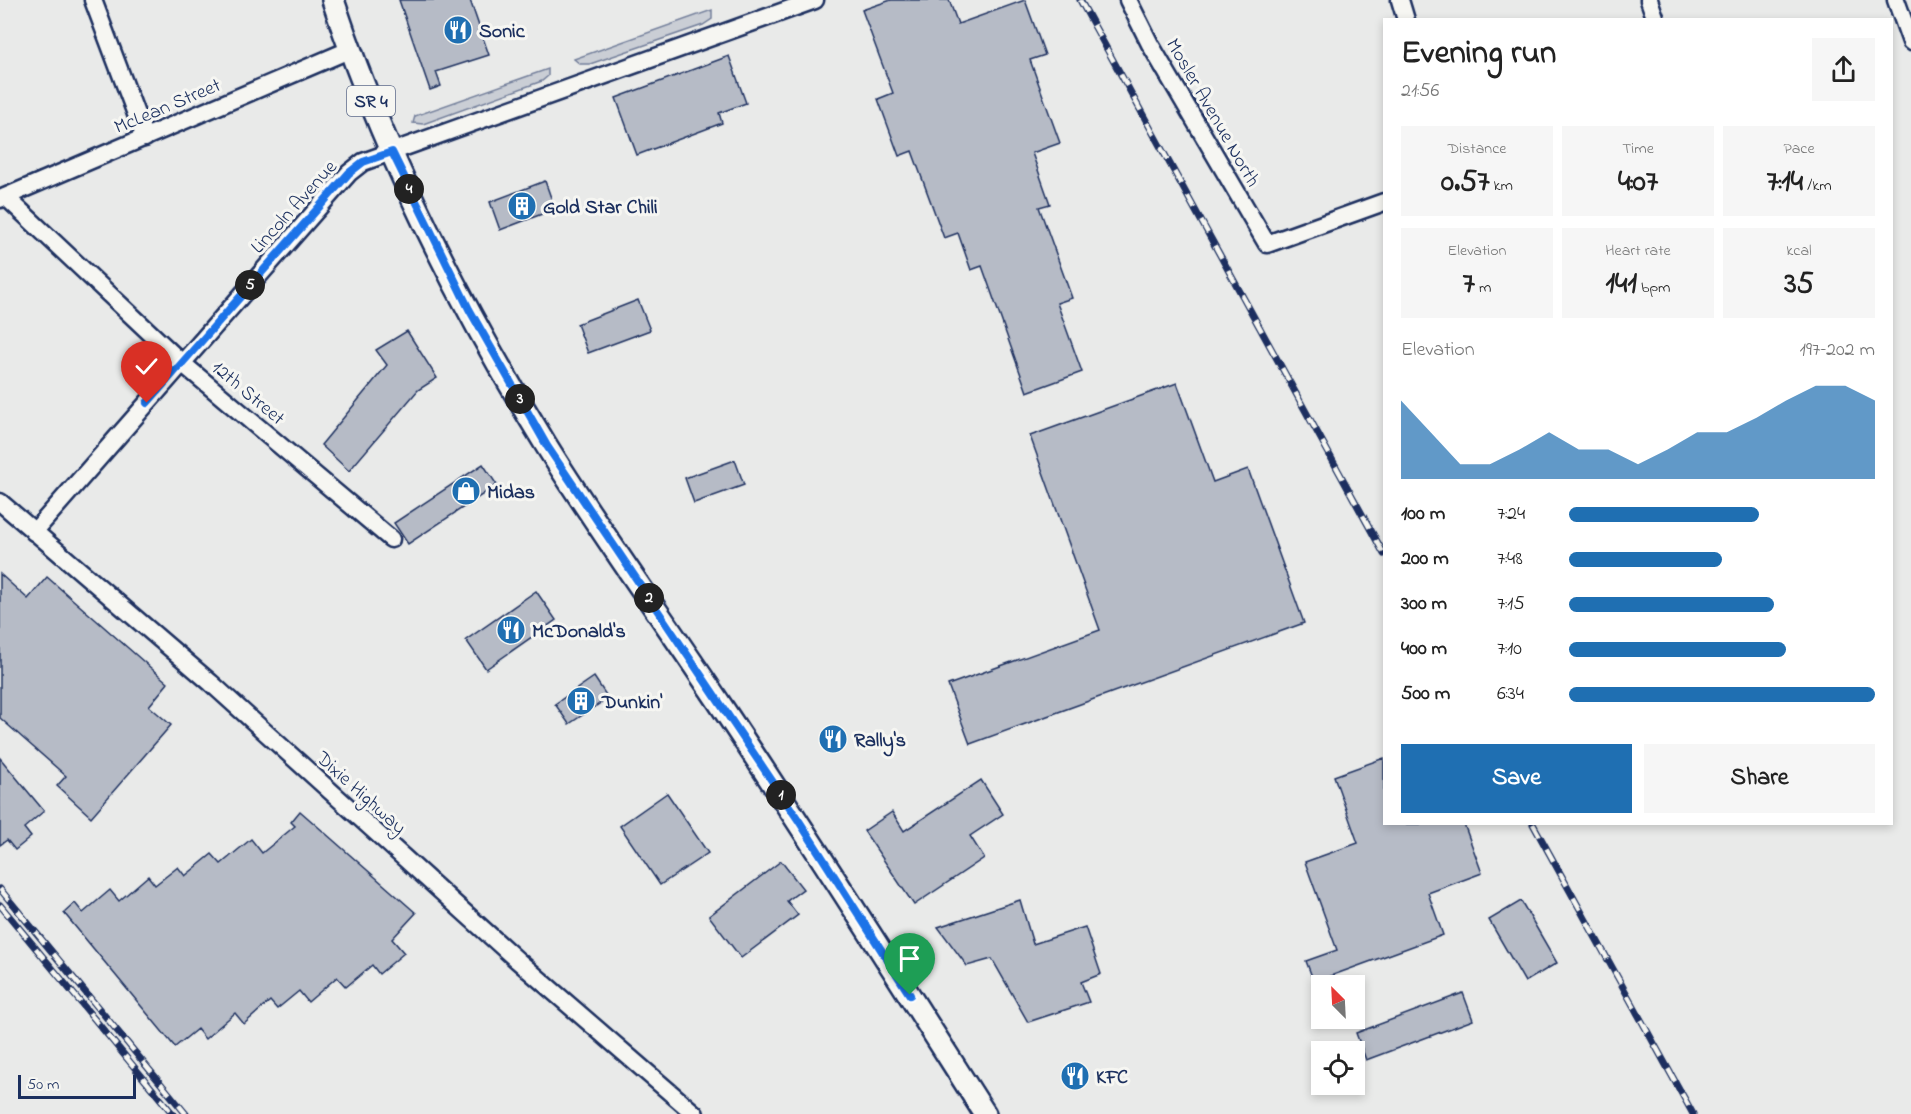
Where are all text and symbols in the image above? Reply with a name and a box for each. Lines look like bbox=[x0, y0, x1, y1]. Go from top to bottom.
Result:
restaurant icon: Sonic bbox=[442, 14, 474, 46]
place label: Sonic bbox=[479, 18, 526, 47]
text: Evening run bbox=[1401, 30, 1556, 78]
street label: Mosler Avenue North bbox=[1157, 34, 1266, 193]
button: share bbox=[1812, 38, 1875, 101]
street label: McLean Street bbox=[110, 72, 226, 143]
text: 21:56 bbox=[1401, 77, 1439, 106]
road number: SR 4 bbox=[347, 86, 395, 116]
text: Distance bbox=[1448, 137, 1506, 161]
text: Time bbox=[1622, 137, 1654, 161]
text: Pace bbox=[1783, 137, 1815, 161]
street label: Lincoln Avenue bbox=[245, 154, 345, 261]
text: 0.57 bbox=[1441, 161, 1490, 205]
text: 4:07 bbox=[1618, 161, 1658, 205]
text: 7:14 bbox=[1766, 161, 1803, 205]
pin: 4 bbox=[394, 174, 424, 204]
text: km bbox=[1490, 174, 1513, 198]
text: /km bbox=[1803, 174, 1832, 198]
text: 4 bbox=[406, 177, 412, 201]
building icon: Gold Star Chili bbox=[506, 190, 538, 222]
place label: Gold Star Chili bbox=[543, 194, 658, 223]
text: Elevation bbox=[1448, 239, 1506, 263]
text: Heart rate bbox=[1605, 239, 1671, 263]
text: kcal bbox=[1786, 239, 1812, 263]
text: 7 bbox=[1463, 263, 1475, 307]
text: 141 bbox=[1605, 263, 1637, 307]
text: 35 bbox=[1784, 263, 1814, 307]
pin: 5 bbox=[235, 270, 265, 300]
text: 5 bbox=[245, 273, 255, 297]
text: m bbox=[1475, 276, 1491, 300]
text: bpm bbox=[1637, 276, 1671, 300]
text: Elevation bbox=[1401, 336, 1475, 365]
text: 197–202 m bbox=[1800, 336, 1875, 365]
pin bbox=[121, 341, 172, 403]
icon: check bbox=[130, 350, 163, 383]
street label: 12th Street bbox=[204, 355, 291, 433]
pin: 3 bbox=[505, 384, 535, 414]
text: 3 bbox=[517, 387, 523, 411]
shop icon: Midas bbox=[450, 475, 482, 507]
place label: Midas bbox=[487, 479, 535, 508]
text: 100 m bbox=[1401, 500, 1445, 529]
text: 7:24 bbox=[1497, 500, 1525, 529]
text: 200 m bbox=[1401, 545, 1449, 574]
text: 7:48 bbox=[1497, 545, 1523, 574]
pin: 2 bbox=[634, 583, 664, 613]
text: 2 bbox=[645, 586, 653, 610]
text: 300 m bbox=[1401, 590, 1447, 619]
text: 7:15 bbox=[1497, 590, 1525, 619]
restaurant icon: McDonald's bbox=[495, 614, 527, 646]
place label: McDonald's bbox=[532, 618, 626, 647]
text: 400 m bbox=[1401, 635, 1447, 664]
text: 7:10 bbox=[1497, 635, 1522, 664]
text: 500 m bbox=[1401, 680, 1450, 709]
text: 6:34 bbox=[1497, 680, 1524, 709]
building icon: Dunkin' bbox=[565, 685, 597, 717]
place label: Dunkin' bbox=[601, 689, 663, 718]
restaurant icon: Rally's bbox=[817, 723, 849, 755]
place label: Rally's bbox=[854, 727, 906, 757]
button: Save bbox=[1401, 744, 1632, 813]
button: Share bbox=[1644, 744, 1875, 813]
street label: Dixie Highway bbox=[307, 745, 412, 843]
pin: 1 bbox=[766, 780, 796, 810]
text: 1 bbox=[778, 783, 784, 807]
pin bbox=[884, 933, 935, 995]
icon: arrive bbox=[893, 942, 926, 975]
north arrow bbox=[1311, 975, 1365, 1029]
map controls bbox=[1311, 975, 1365, 1095]
button: locate bbox=[1311, 1041, 1365, 1095]
restaurant icon: KFC bbox=[1059, 1060, 1091, 1092]
place label: KFC bbox=[1096, 1064, 1128, 1093]
scale bar bbox=[18, 1072, 136, 1100]
text: 50 m bbox=[27, 1073, 59, 1097]

